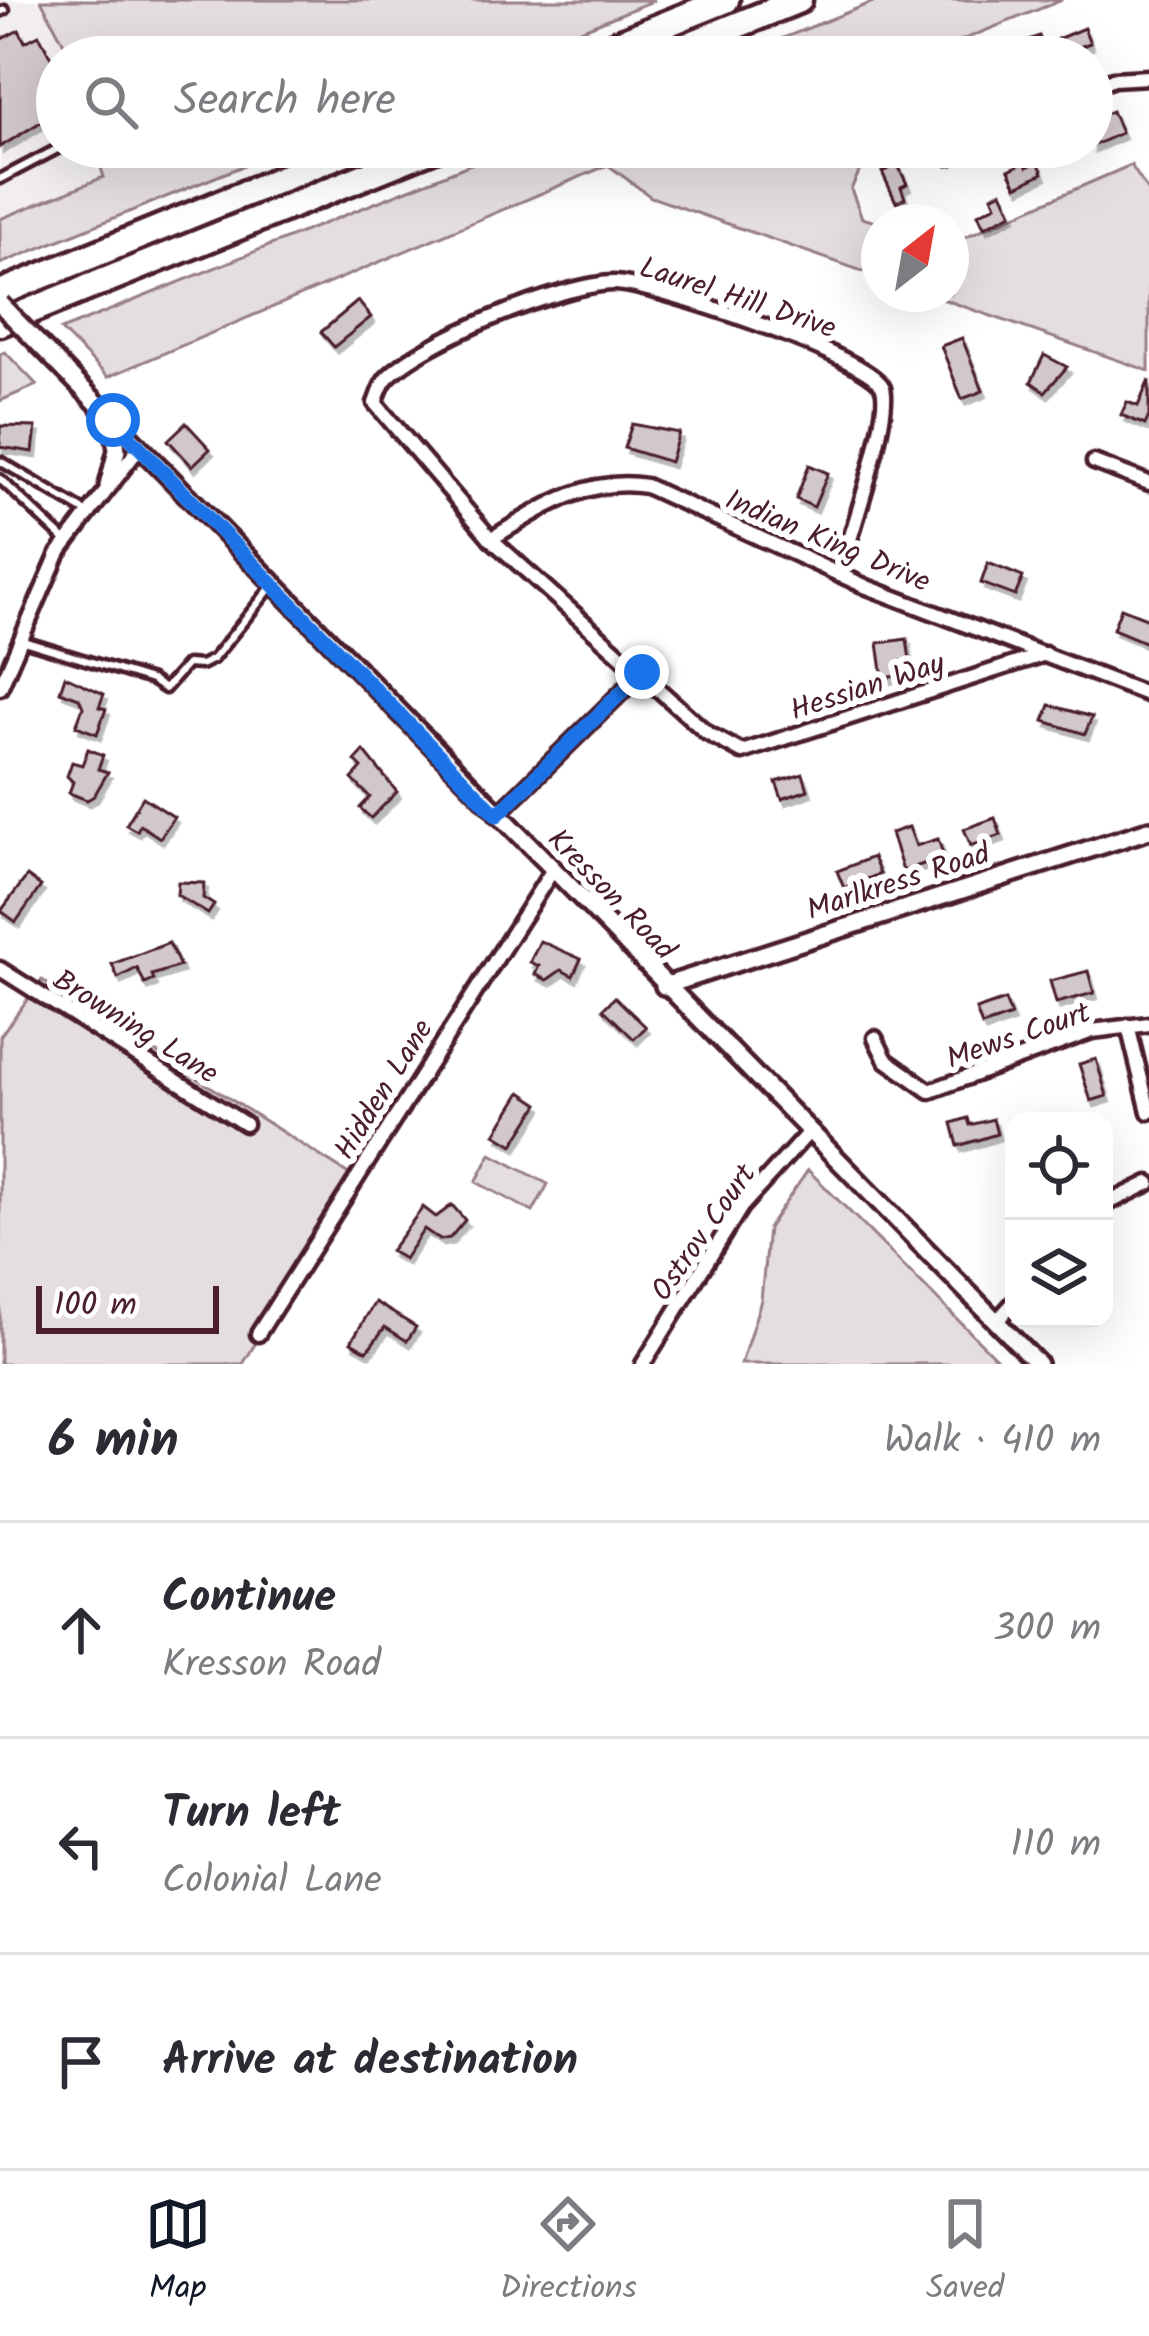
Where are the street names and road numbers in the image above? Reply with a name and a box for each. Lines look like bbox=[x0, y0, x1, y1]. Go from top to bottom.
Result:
street label: Laurel Hill Drive bbox=[633, 245, 842, 353]
street label: Indian King Drive bbox=[717, 477, 937, 607]
street label: Hessian Way bbox=[784, 640, 952, 735]
street label: Kresson Road bbox=[535, 818, 687, 973]
street label: Marlkress Road bbox=[801, 830, 997, 935]
street label: Browning Lane bbox=[42, 957, 227, 1098]
street label: Mews Court bbox=[940, 990, 1098, 1084]
street label: Hidden Lane bbox=[322, 1010, 447, 1170]
street label: Ostrov Court bbox=[640, 1154, 770, 1312]

